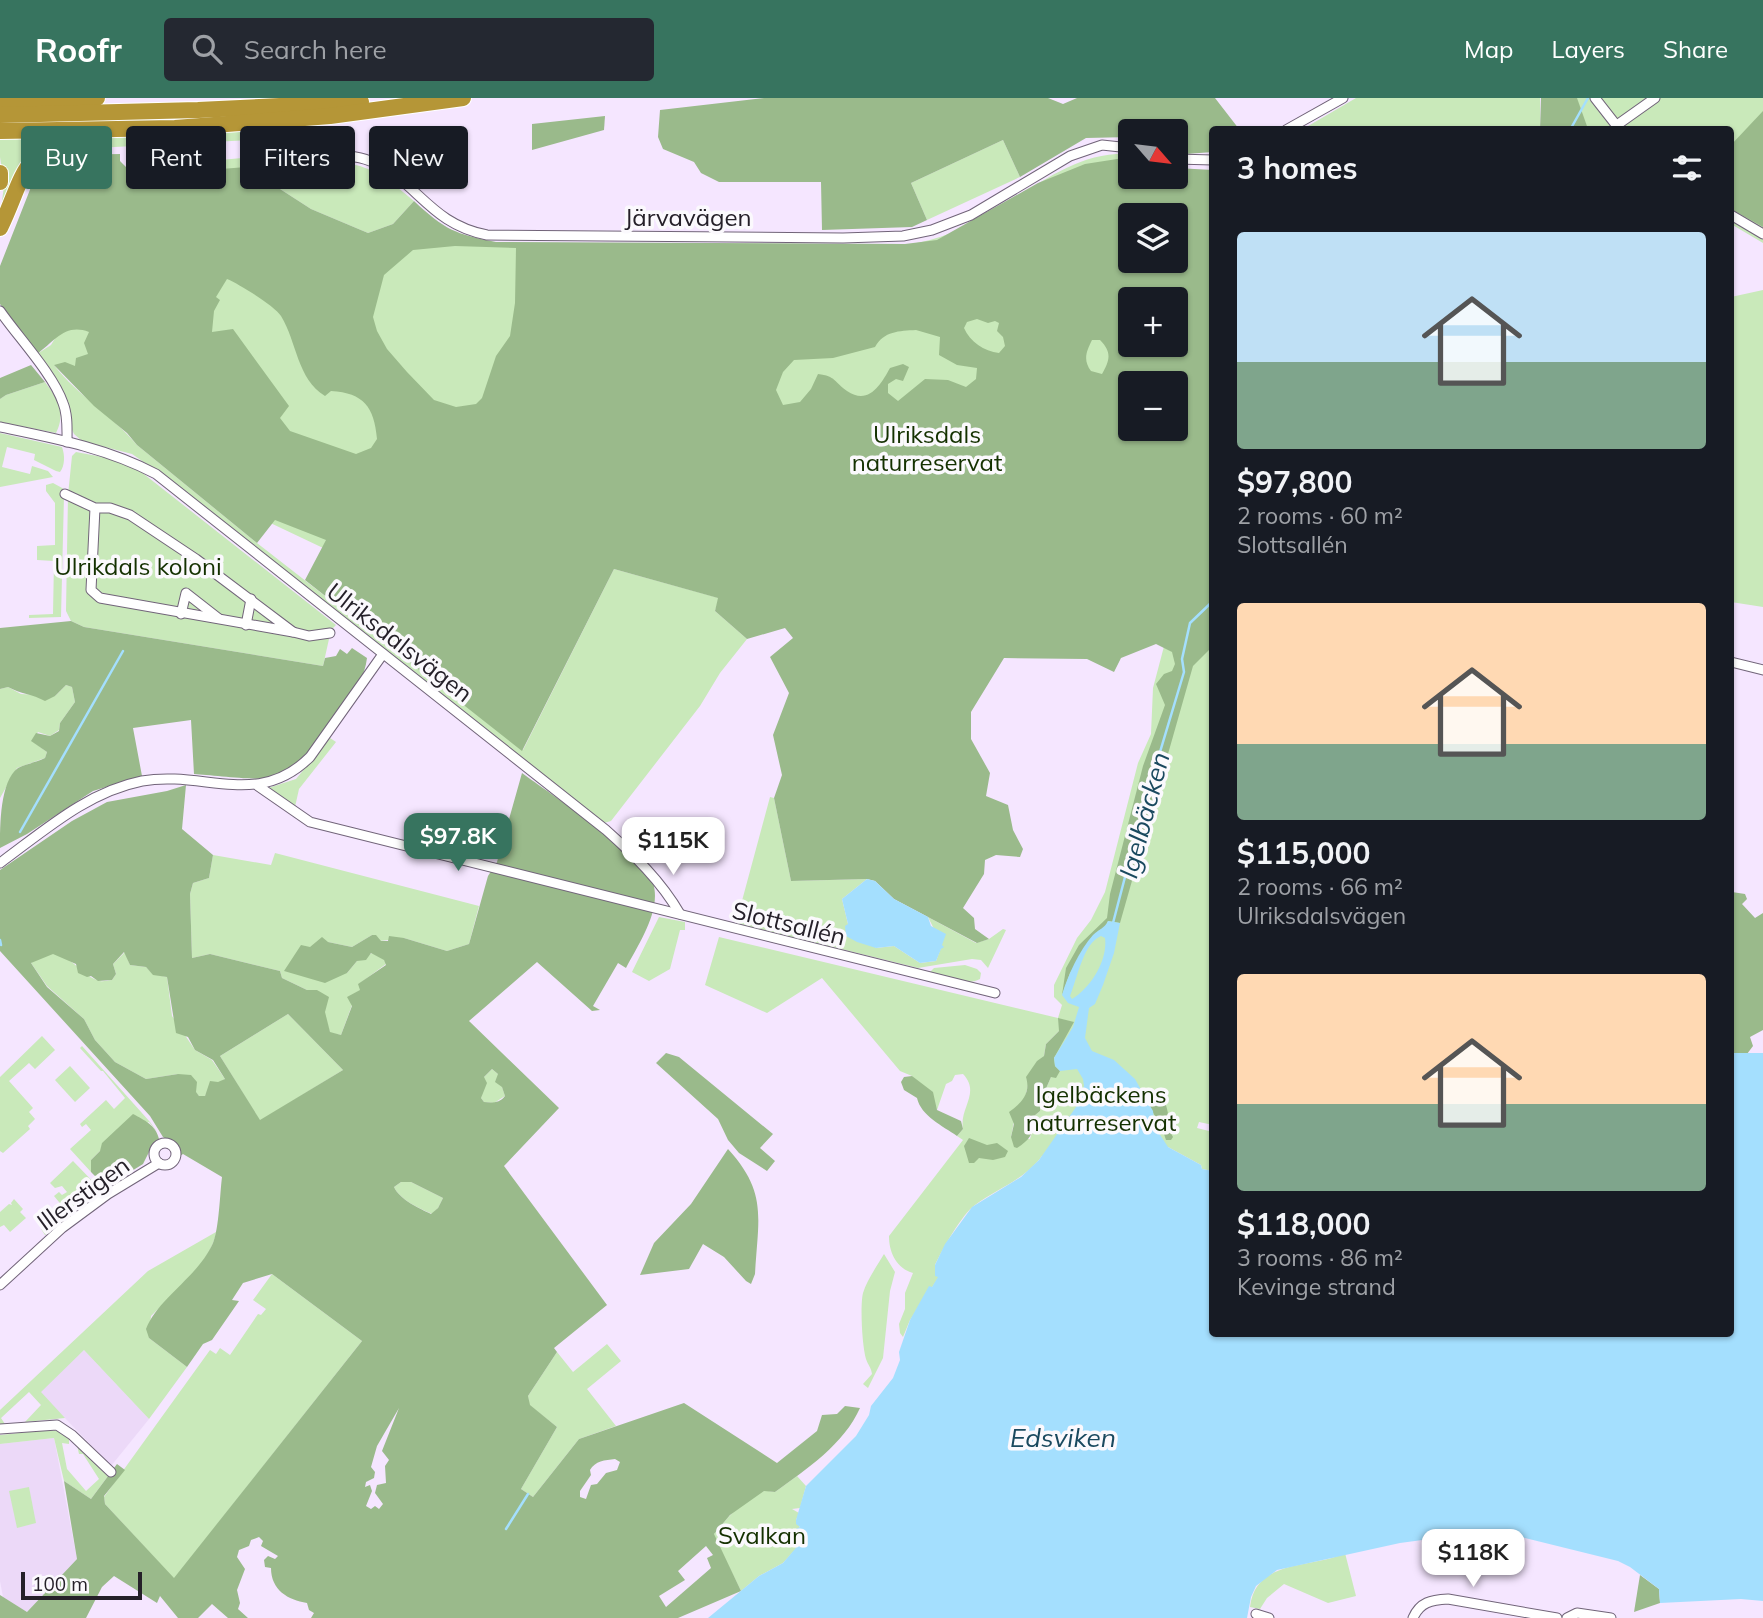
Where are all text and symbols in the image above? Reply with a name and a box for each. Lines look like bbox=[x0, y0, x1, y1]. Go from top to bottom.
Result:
search box bbox=[164, 18, 654, 81]
text: Roofr bbox=[35, 29, 122, 70]
icon: search bbox=[188, 30, 226, 68]
text: Search here bbox=[244, 33, 387, 66]
text: Map bbox=[1464, 34, 1513, 64]
text: Layers bbox=[1551, 34, 1625, 64]
text: Share bbox=[1663, 34, 1728, 64]
north arrow bbox=[1118, 119, 1188, 189]
map controls bbox=[1118, 119, 1188, 441]
chip: Buy bbox=[21, 126, 112, 189]
chip: Rent bbox=[126, 126, 226, 189]
chip: Filters bbox=[240, 126, 355, 189]
chip: New bbox=[369, 126, 468, 189]
text: 3 homes bbox=[1237, 149, 1358, 187]
icon: filters bbox=[1668, 149, 1706, 187]
street label: Järvavägen bbox=[624, 202, 752, 232]
button: layers bbox=[1118, 203, 1188, 273]
icon: home bbox=[1409, 278, 1535, 404]
button: + bbox=[1118, 287, 1188, 357]
button: − bbox=[1118, 371, 1188, 441]
park label: Ulriksdals naturreservat bbox=[852, 419, 1002, 477]
text: $97,800 bbox=[1237, 463, 1352, 501]
text: 2 rooms · 60 m² bbox=[1237, 501, 1403, 530]
text: Slottsallén bbox=[1237, 530, 1348, 559]
park label: Ulrikdals koloni bbox=[54, 551, 222, 581]
street label: Ulriksdalsvägen bbox=[321, 576, 479, 708]
icon: home bbox=[1409, 649, 1535, 775]
water label: Igelbäcken bbox=[1111, 748, 1177, 882]
pin: $97.8K bbox=[401, 814, 515, 873]
pin: $115K bbox=[624, 818, 722, 877]
text: $97.8K bbox=[420, 821, 496, 850]
text: $115K bbox=[638, 825, 708, 854]
text: $115,000 bbox=[1237, 834, 1370, 872]
text: 2 rooms · 66 m² bbox=[1237, 872, 1403, 901]
street label: Slottsallén bbox=[729, 894, 849, 952]
text: Ulriksdalsvägen bbox=[1237, 901, 1406, 930]
icon: home bbox=[1409, 1020, 1535, 1146]
park label: Igelbäckens naturreservat bbox=[1026, 1079, 1176, 1137]
street label: Illerstigen bbox=[31, 1149, 135, 1237]
text: $118,000 bbox=[1237, 1205, 1370, 1243]
text: 3 rooms · 86 m² bbox=[1237, 1243, 1403, 1272]
text: Kevinge strand bbox=[1237, 1272, 1396, 1301]
water label: Edsviken bbox=[1010, 1421, 1116, 1454]
park label: Svalkan bbox=[718, 1520, 806, 1550]
pin: $118K bbox=[1424, 1530, 1522, 1589]
text: $118K bbox=[1438, 1537, 1508, 1566]
scale bar bbox=[21, 1569, 142, 1601]
text: 100 m bbox=[32, 1572, 88, 1596]

